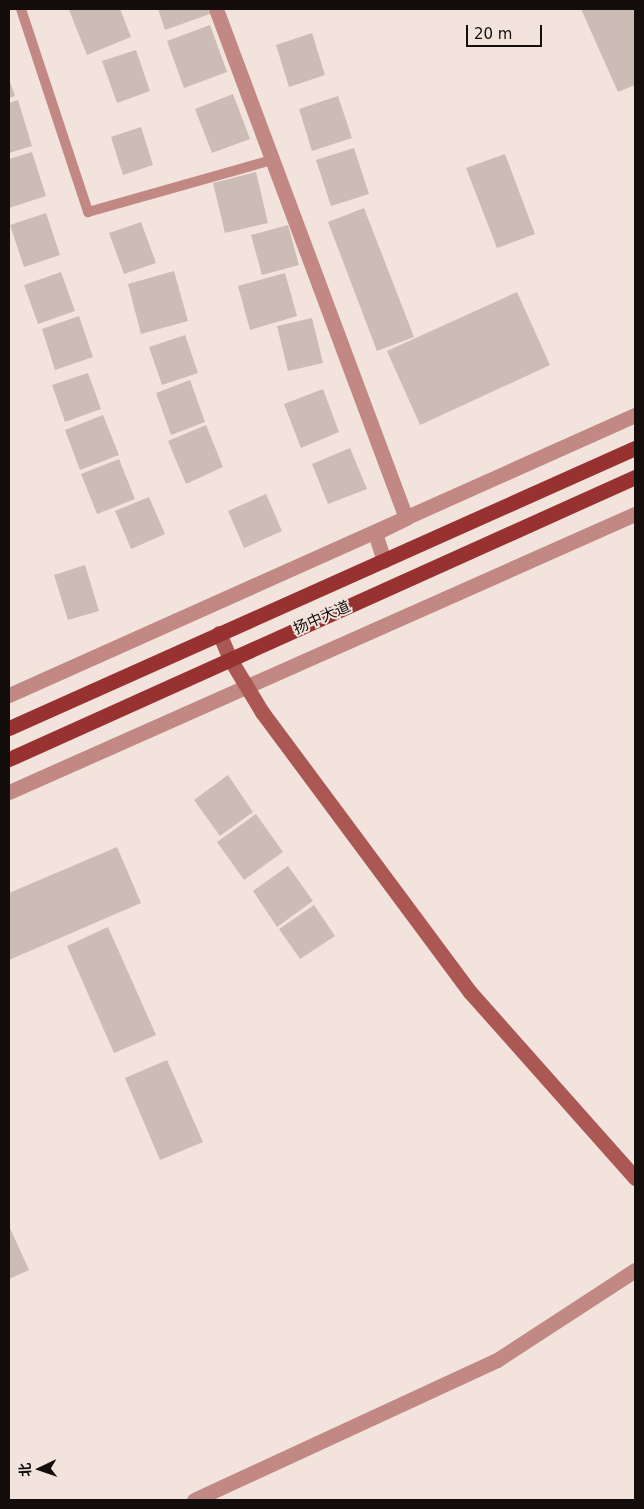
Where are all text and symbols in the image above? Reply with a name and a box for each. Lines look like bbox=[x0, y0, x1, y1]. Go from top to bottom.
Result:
scale bar bbox=[469, 15, 545, 47]
text: 20 m bbox=[474, 25, 512, 43]
street label: 扬中大道 bbox=[291, 598, 353, 638]
north arrow bbox=[15, 1444, 65, 1494]
text: 北 bbox=[17, 1462, 33, 1477]

